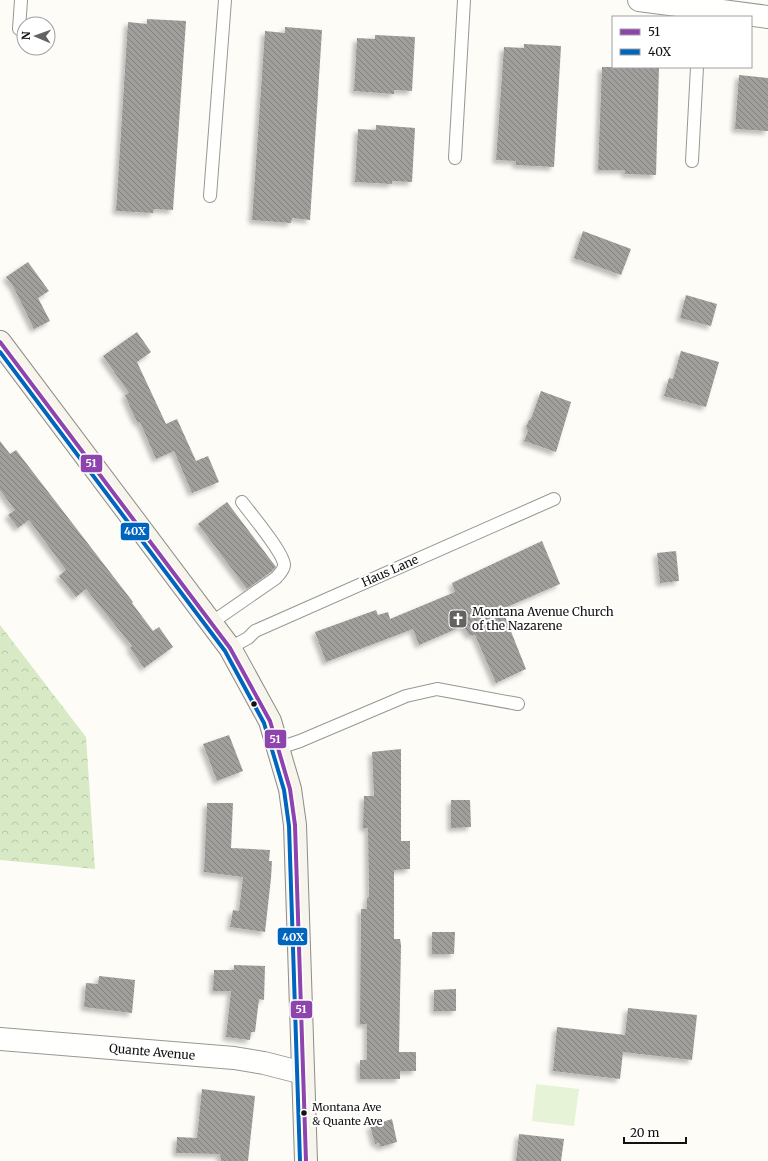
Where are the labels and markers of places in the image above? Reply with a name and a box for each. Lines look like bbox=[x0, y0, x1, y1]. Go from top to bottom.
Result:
place label: Montana Avenue Church of the Nazarene bbox=[472, 604, 614, 633]
church icon: Montana Avenue Church of the Nazarene bbox=[447, 608, 469, 630]
unlabelled marker bbox=[249, 699, 259, 709]
place label: Montana Ave & Quante Ave bbox=[312, 1100, 383, 1128]
marker: Montana Ave & Quante Ave bbox=[299, 1108, 309, 1118]

